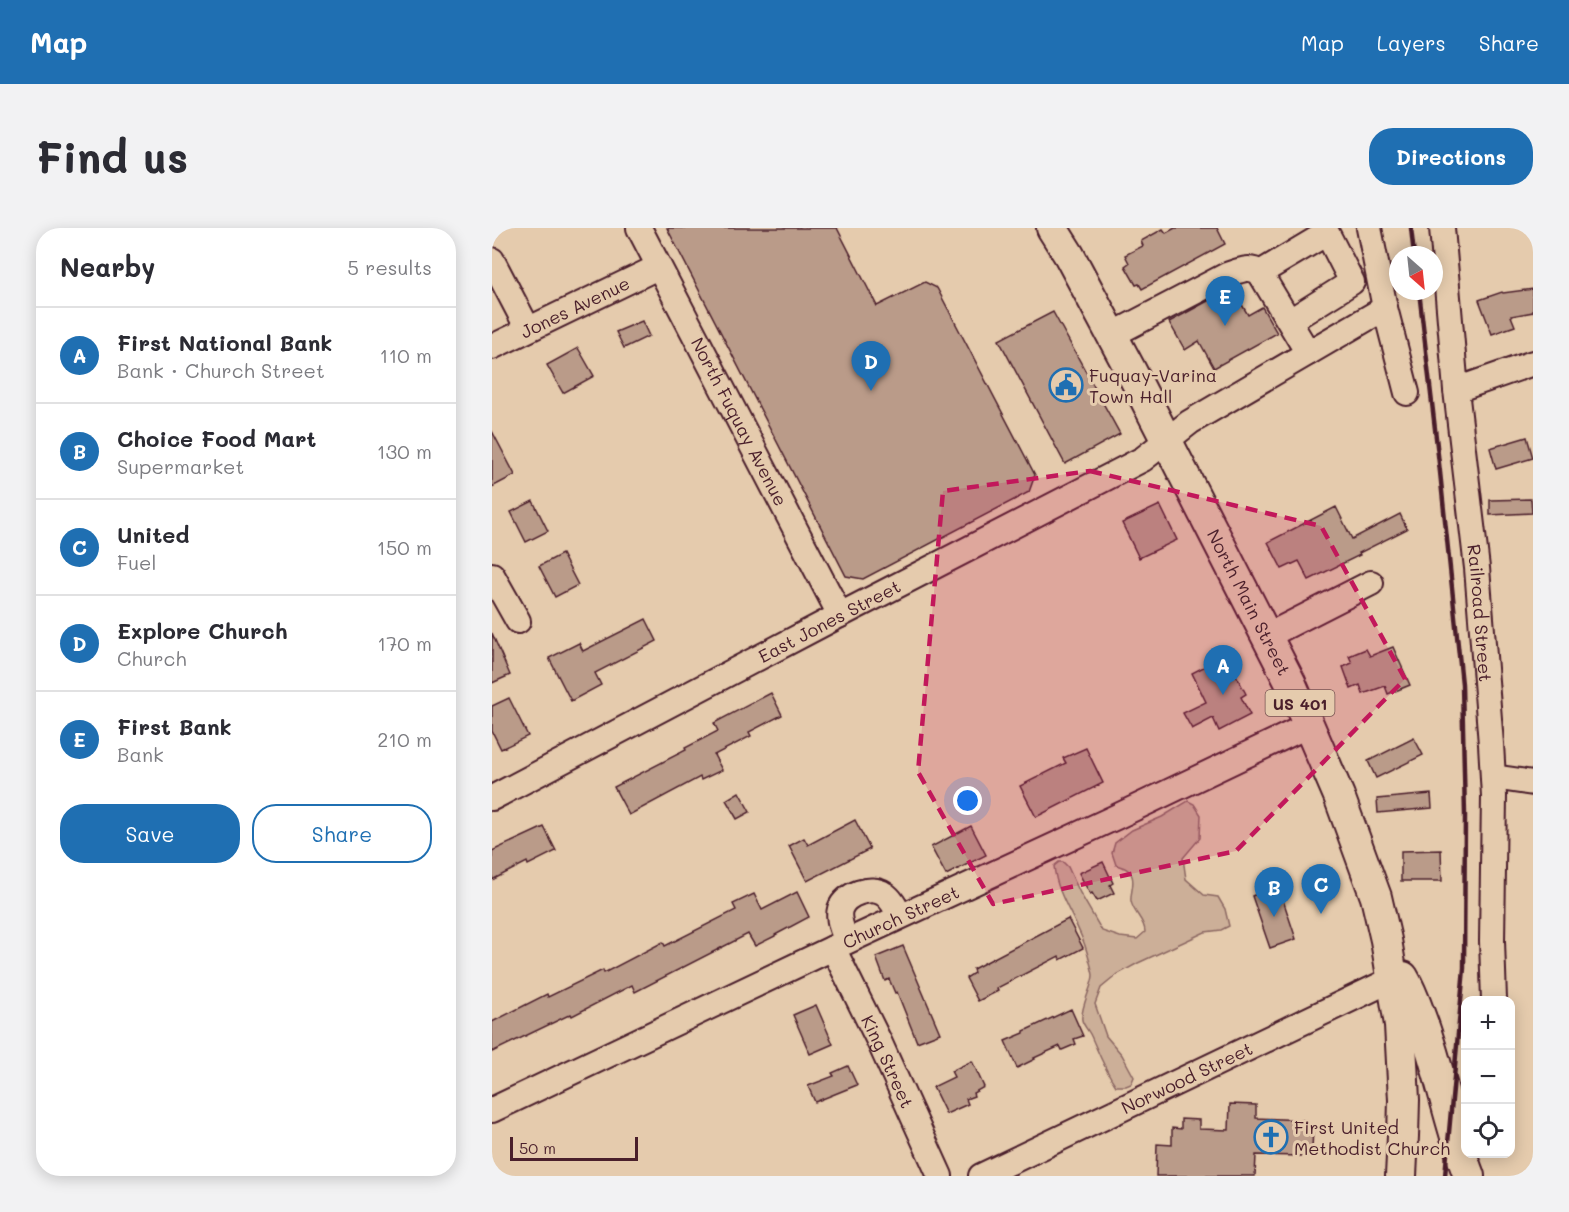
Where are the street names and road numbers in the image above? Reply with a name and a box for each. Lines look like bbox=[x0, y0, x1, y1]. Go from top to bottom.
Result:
street label: Jones Avenue bbox=[516, 271, 633, 344]
street label: North Fuquay Avenue bbox=[686, 333, 793, 510]
street label: North Main Street bbox=[1202, 525, 1297, 679]
street label: Railroad Street bbox=[1462, 543, 1498, 683]
street label: East Jones Street bbox=[754, 574, 905, 668]
road number: US 401 bbox=[1266, 690, 1334, 716]
street label: Church Street bbox=[838, 879, 963, 954]
street label: King Street bbox=[856, 1011, 920, 1112]
street label: Norwood Street bbox=[1117, 1036, 1256, 1119]

